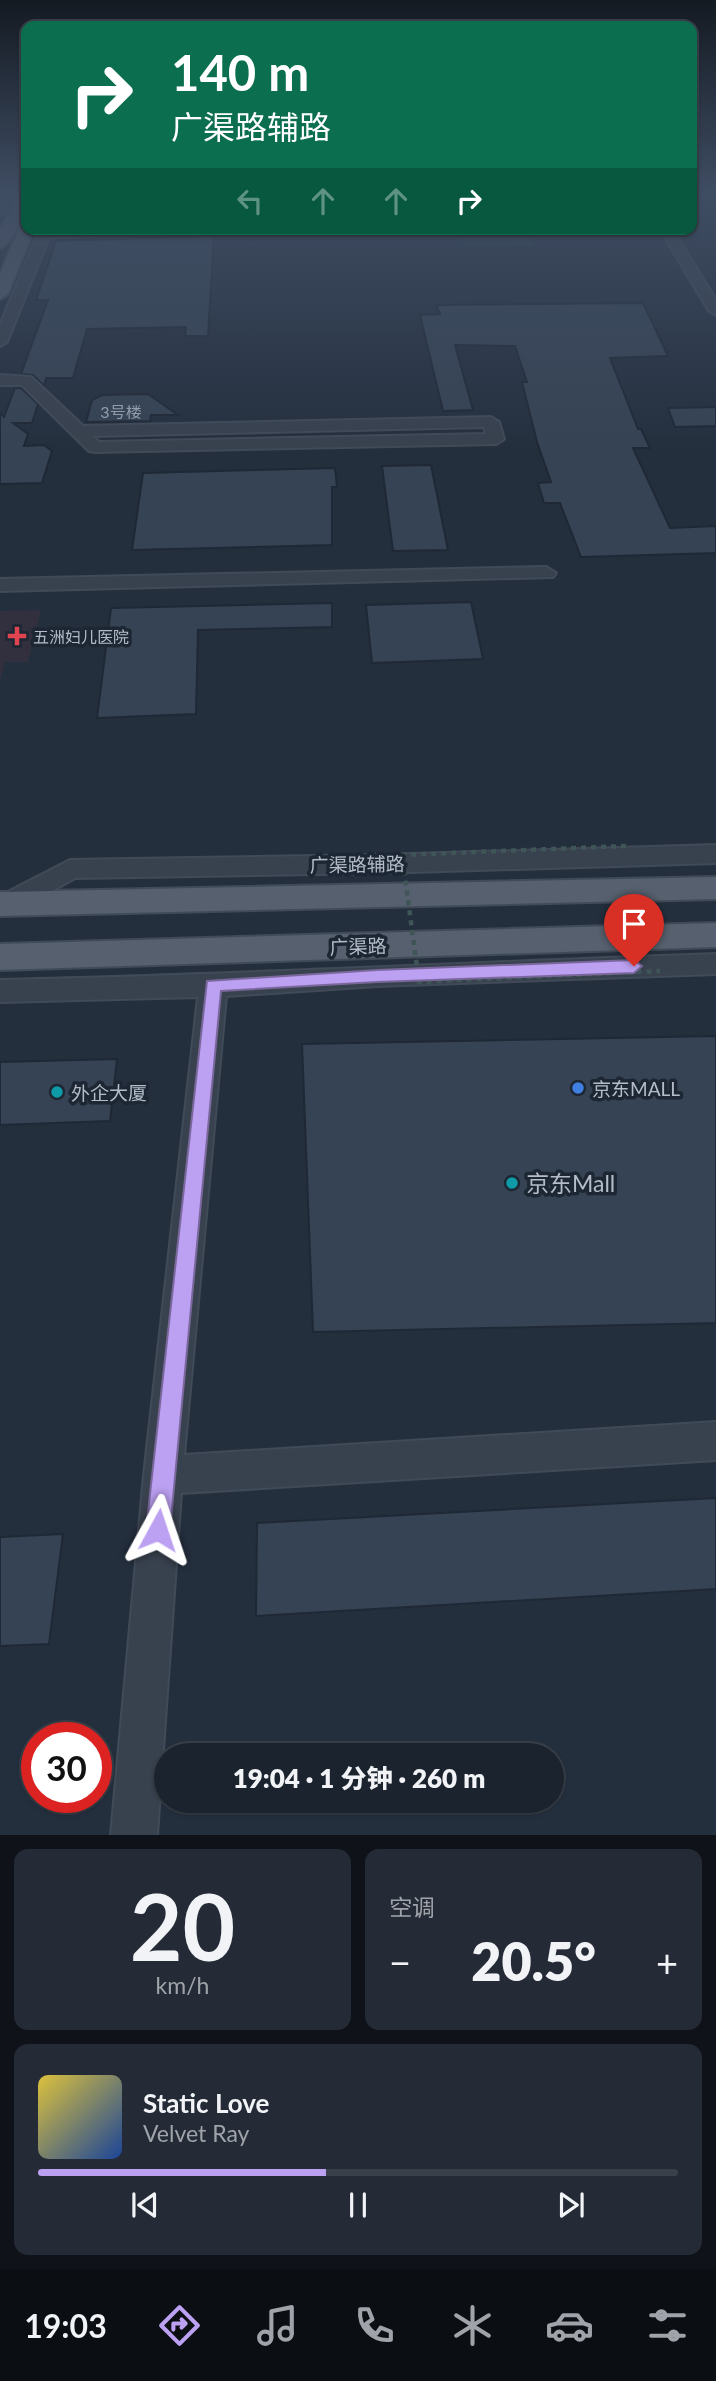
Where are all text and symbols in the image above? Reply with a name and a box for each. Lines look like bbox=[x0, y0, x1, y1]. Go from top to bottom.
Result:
text: 140 m bbox=[171, 43, 309, 101]
icon: right bbox=[56, 49, 147, 140]
text: 广渠路辅路 bbox=[171, 107, 331, 146]
icon: left bbox=[231, 182, 269, 220]
icon: ahead bbox=[304, 182, 342, 220]
icon: ahead bbox=[377, 182, 415, 220]
icon: right bbox=[450, 182, 488, 220]
house number: 3号楼 bbox=[100, 402, 142, 421]
marker: 五洲妇儿医院 bbox=[7, 626, 27, 646]
place label: 五洲妇儿医院 bbox=[33, 627, 129, 646]
street label: 广渠路辅路 bbox=[309, 852, 405, 876]
pin bbox=[604, 894, 664, 966]
icon: arrive bbox=[615, 905, 653, 943]
street label: 广渠路 bbox=[329, 934, 387, 958]
place label: 京东MALL bbox=[592, 1077, 680, 1100]
marker: 京东MALL bbox=[570, 1080, 586, 1096]
place label: 外企大厦 bbox=[71, 1081, 147, 1104]
marker: 外企大厦 bbox=[49, 1084, 65, 1100]
place label: 京东Mall bbox=[526, 1169, 615, 1197]
marker: 京东Mall bbox=[504, 1175, 520, 1191]
position arrow bbox=[121, 1493, 195, 1567]
speed limit sign: 30 bbox=[21, 1722, 112, 1813]
text: 19:04 · 1 分钟 · 260 m bbox=[233, 1762, 485, 1794]
text: 20 bbox=[130, 1871, 235, 1980]
text: 空调 bbox=[389, 1893, 435, 1921]
text: 20.5° bbox=[471, 1930, 596, 1992]
text: − bbox=[389, 1939, 411, 1985]
text: + bbox=[656, 1939, 678, 1985]
text: km/h bbox=[156, 1971, 209, 1999]
text: Static Love bbox=[143, 2087, 270, 2119]
text: Velvet Ray bbox=[143, 2119, 249, 2147]
icon: previous bbox=[126, 2186, 164, 2224]
icon: pause bbox=[339, 2186, 377, 2224]
icon: next bbox=[552, 2186, 590, 2224]
icon: directions bbox=[155, 2301, 204, 2350]
icon: music bbox=[253, 2301, 302, 2350]
icon: phone bbox=[350, 2301, 399, 2350]
icon: climate bbox=[448, 2301, 497, 2350]
icon: car bbox=[545, 2301, 594, 2350]
icon: filters bbox=[643, 2301, 692, 2350]
text: 19:03 bbox=[24, 2306, 107, 2345]

